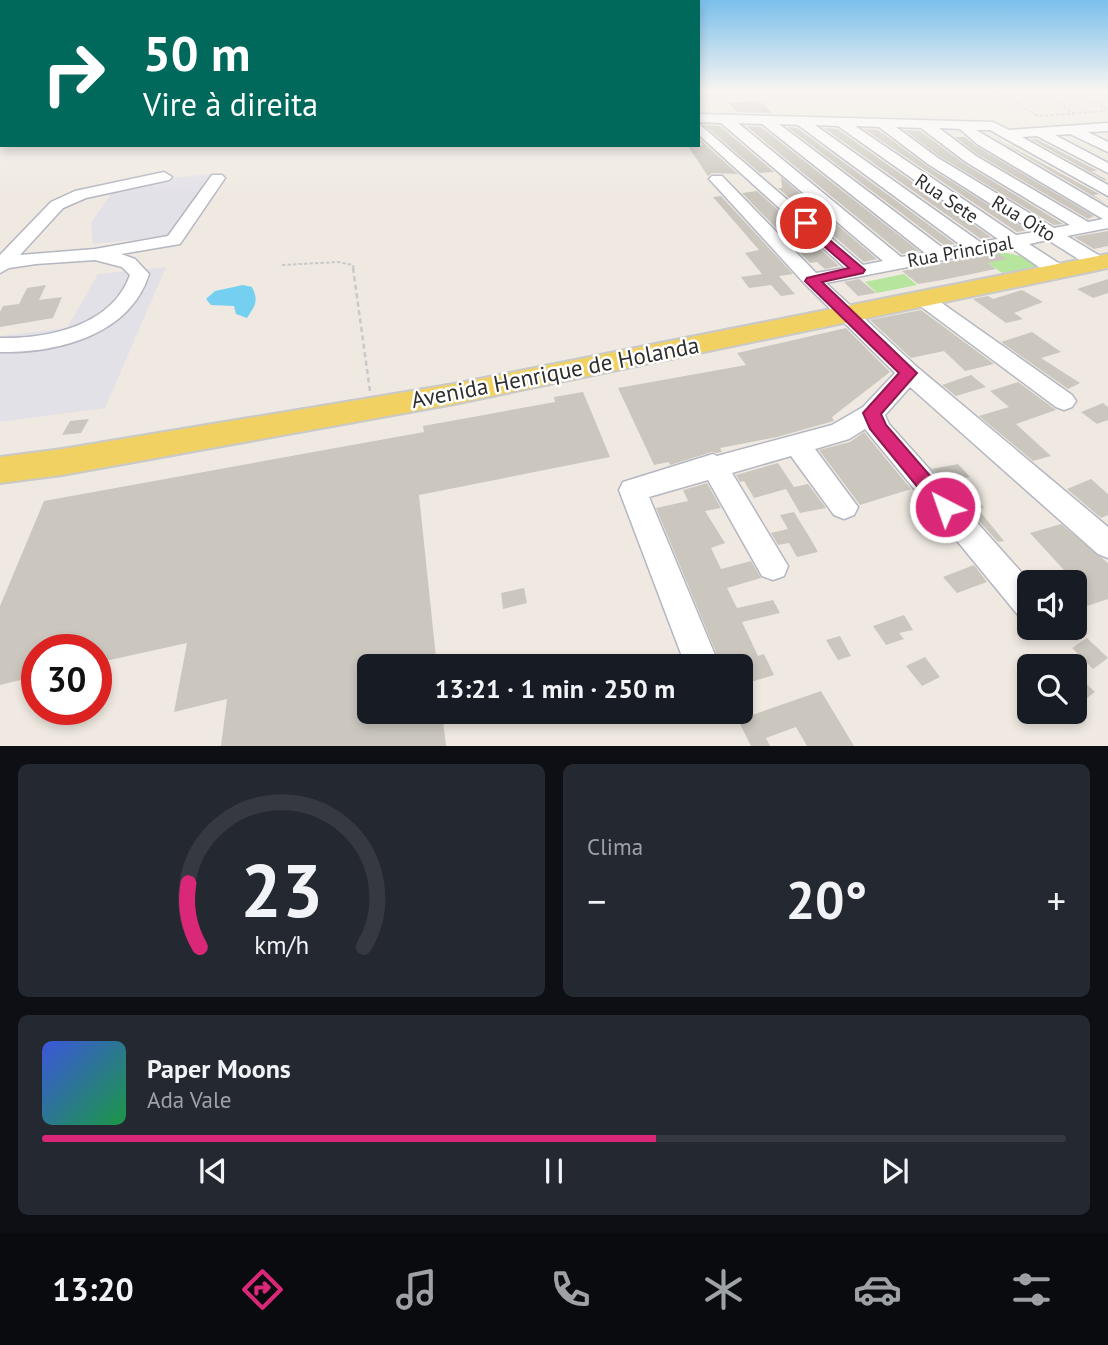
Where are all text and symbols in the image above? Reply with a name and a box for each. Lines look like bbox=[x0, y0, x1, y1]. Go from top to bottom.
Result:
text: 50 m bbox=[143, 21, 250, 85]
icon: right bbox=[28, 28, 119, 119]
text: Vire à direita bbox=[143, 83, 318, 125]
street label: Rua Sete bbox=[911, 168, 983, 228]
street label: Rua Oito bbox=[988, 190, 1060, 246]
pin bbox=[776, 193, 836, 253]
icon: arrive bbox=[787, 204, 825, 242]
street label: Rua Principal bbox=[905, 230, 1015, 272]
street label: Avenida Henrique de Holanda bbox=[409, 330, 701, 414]
position arrow bbox=[908, 470, 982, 544]
map controls bbox=[1017, 570, 1087, 724]
button: sound bbox=[1017, 570, 1087, 640]
speed limit sign: 30 bbox=[21, 634, 112, 725]
button: search bbox=[1017, 654, 1087, 724]
text: 13:21 · 1 min · 250 m bbox=[435, 672, 675, 705]
text: Clima bbox=[587, 832, 643, 861]
text: 23 bbox=[240, 843, 323, 937]
text: 20° bbox=[786, 866, 867, 933]
text: − bbox=[587, 876, 606, 925]
text: + bbox=[1047, 876, 1066, 925]
text: km/h bbox=[254, 928, 309, 960]
text: Paper Moons bbox=[147, 1052, 291, 1085]
text: Ada Vale bbox=[147, 1085, 231, 1114]
icon: previous bbox=[194, 1152, 232, 1190]
icon: pause bbox=[535, 1152, 573, 1190]
icon: next bbox=[876, 1152, 914, 1190]
icon: directions bbox=[238, 1265, 287, 1314]
icon: music bbox=[392, 1265, 441, 1314]
icon: phone bbox=[546, 1265, 595, 1314]
icon: climate bbox=[699, 1265, 748, 1314]
icon: car bbox=[853, 1265, 902, 1314]
icon: filters bbox=[1007, 1265, 1056, 1314]
text: 13:20 bbox=[52, 1268, 134, 1310]

